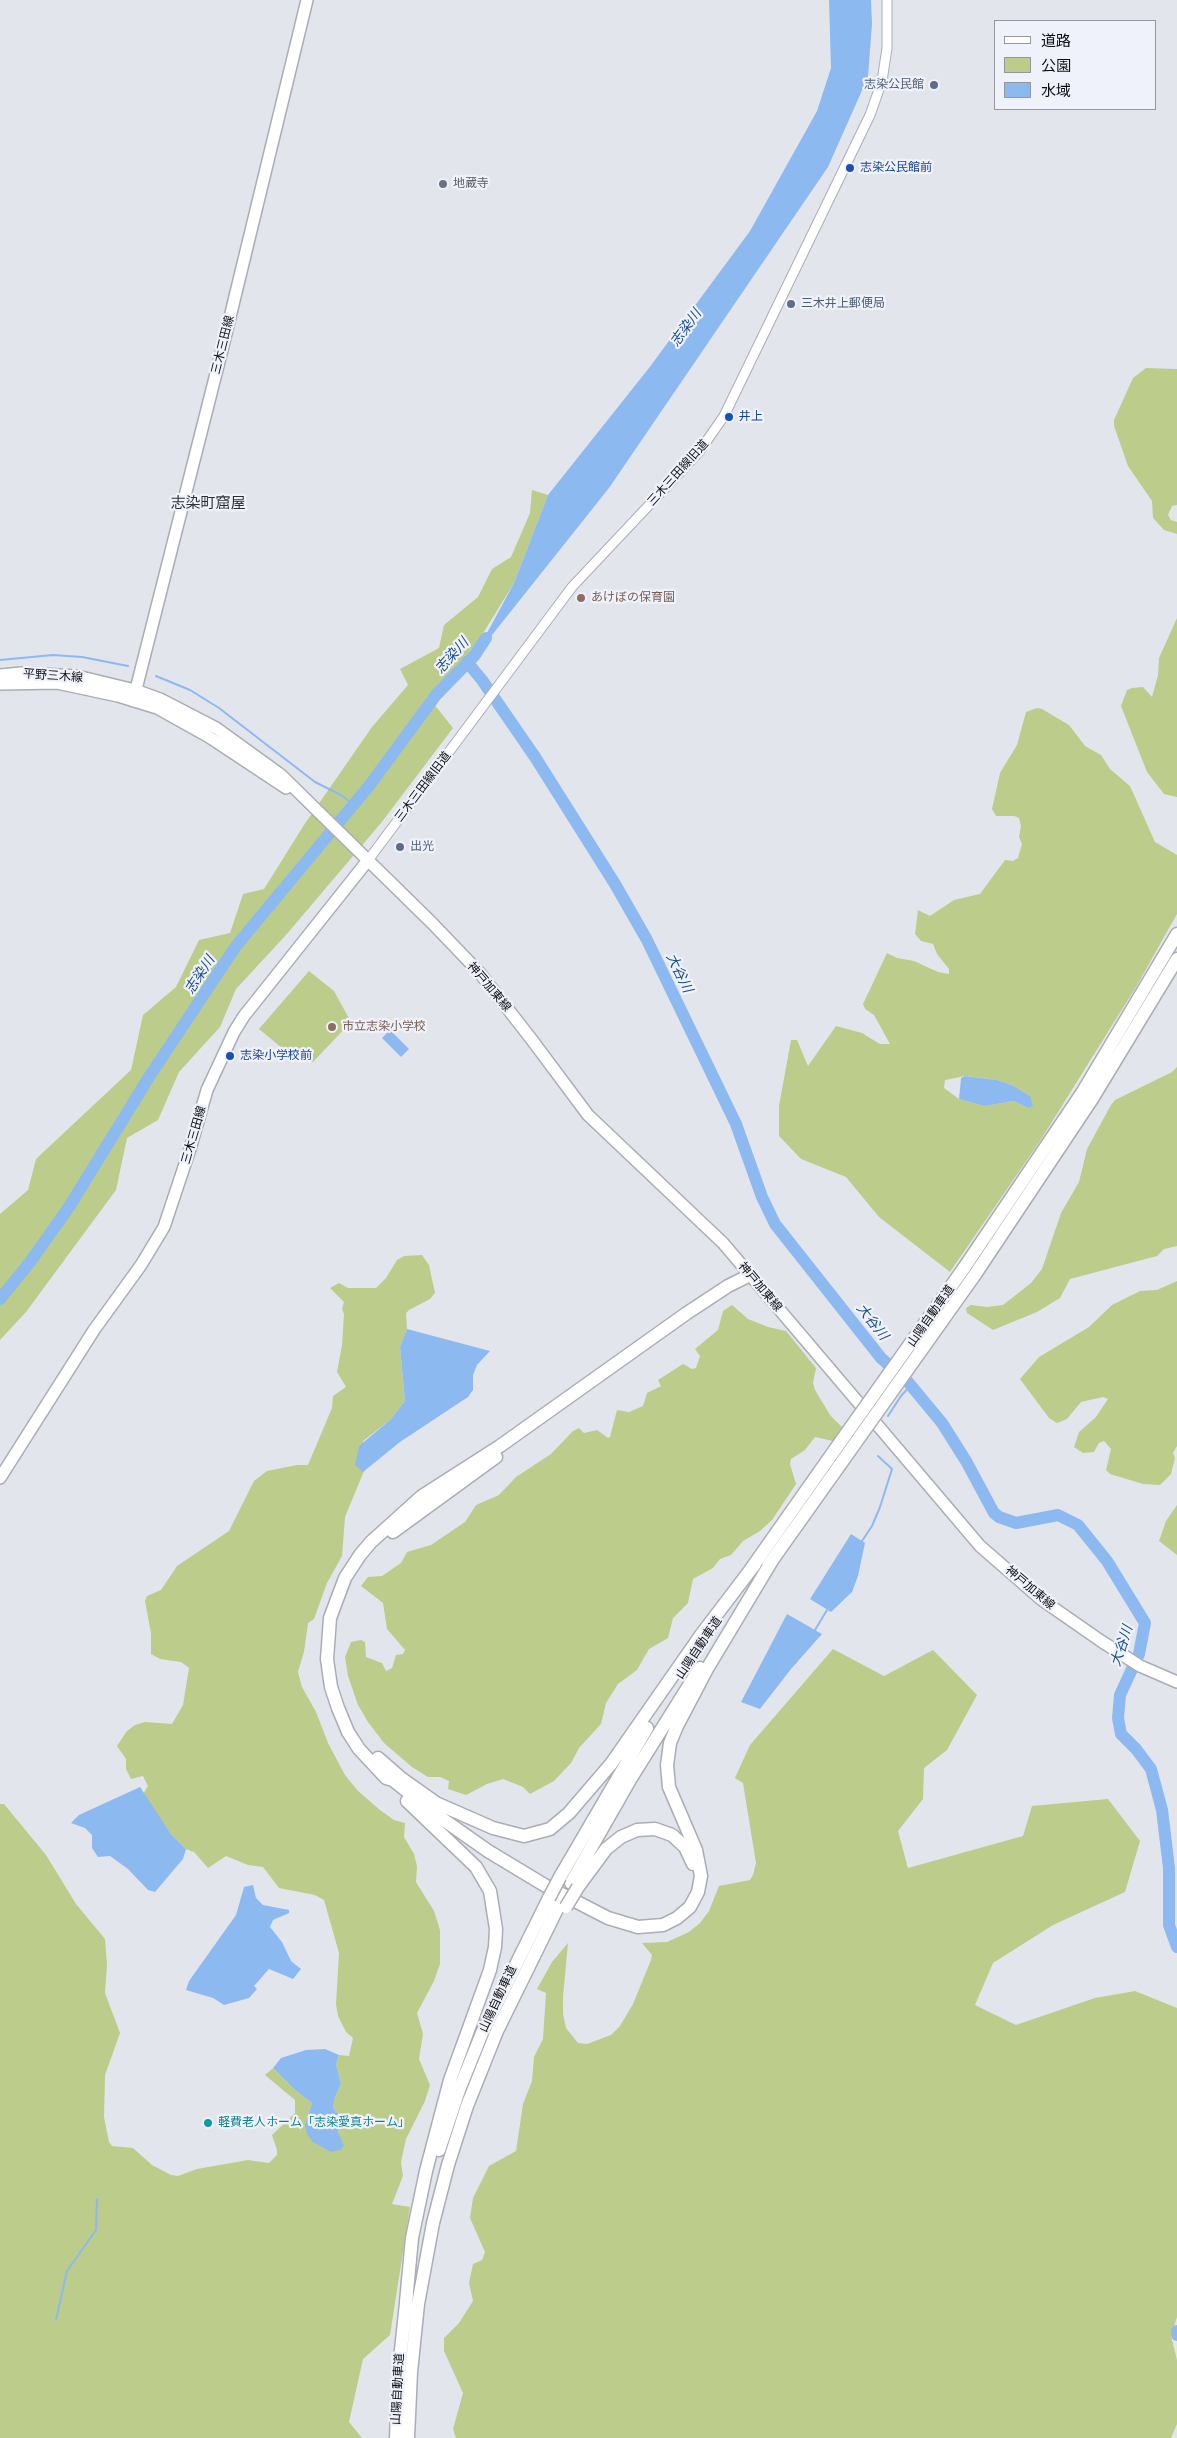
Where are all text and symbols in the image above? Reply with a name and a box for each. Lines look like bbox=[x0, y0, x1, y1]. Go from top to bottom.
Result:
legend bbox=[994, 20, 1157, 110]
text: 道路 bbox=[1041, 31, 1071, 50]
text: 公園 bbox=[1041, 56, 1071, 75]
place label: 志染公民館 bbox=[864, 78, 924, 92]
marker: 志染公民館 bbox=[928, 79, 940, 91]
text: 水域 bbox=[1041, 81, 1071, 100]
place label: 志染公民館前 bbox=[860, 161, 932, 175]
marker: 志染公民館前 bbox=[844, 162, 856, 174]
place label: 地蔵寺 bbox=[453, 177, 489, 191]
marker: 地蔵寺 bbox=[437, 178, 449, 190]
place label: 三木井上郵便局 bbox=[801, 297, 885, 311]
marker: 三木井上郵便局 bbox=[785, 298, 797, 310]
water label: 志染川 bbox=[667, 306, 705, 350]
street label: 三木三田線 bbox=[209, 314, 237, 376]
place label: 井上 bbox=[739, 410, 763, 424]
marker: 井上 bbox=[723, 411, 735, 423]
street label: 三木三田線旧道 bbox=[645, 437, 711, 509]
district label: 志染町窟屋 bbox=[171, 495, 245, 513]
place label: あけぼの保育園 bbox=[591, 591, 675, 605]
marker: あけぼの保育園 bbox=[575, 592, 587, 604]
water label: 志染川 bbox=[432, 635, 472, 677]
street label: 平野三木線 bbox=[23, 667, 83, 685]
street label: 三木三田線旧道 bbox=[392, 749, 454, 825]
place label: 出光 bbox=[410, 840, 434, 854]
marker: 出光 bbox=[394, 841, 406, 853]
water label: 大谷川 bbox=[662, 950, 696, 996]
water label: 志染川 bbox=[182, 953, 218, 997]
street label: 神戸加東線 bbox=[464, 959, 514, 1015]
place label: 市立志染小学校 bbox=[342, 1020, 426, 1034]
marker: 市立志染小学校 bbox=[326, 1021, 338, 1033]
place label: 志染小学校前 bbox=[240, 1049, 312, 1063]
marker: 志染小学校前 bbox=[224, 1050, 236, 1062]
street label: 三木三田線 bbox=[179, 1104, 209, 1166]
street label: 神戸加東線 bbox=[735, 1259, 785, 1315]
street label: 山陽自動車道 bbox=[904, 1282, 958, 1350]
water label: 大谷川 bbox=[852, 1300, 892, 1344]
street label: 神戸加東線 bbox=[1002, 1563, 1058, 1613]
street label: 山陽自動車道 bbox=[673, 1614, 725, 1682]
water label: 大谷川 bbox=[1108, 1623, 1136, 1669]
street label: 山陽自動車道 bbox=[476, 1963, 520, 2035]
place label: 軽費老人ホーム「志染愛真ホーム」 bbox=[218, 2116, 410, 2130]
marker: 軽費老人ホーム「志染愛真ホーム」 bbox=[202, 2117, 214, 2129]
street label: 山陽自動車道 bbox=[389, 2353, 407, 2425]

